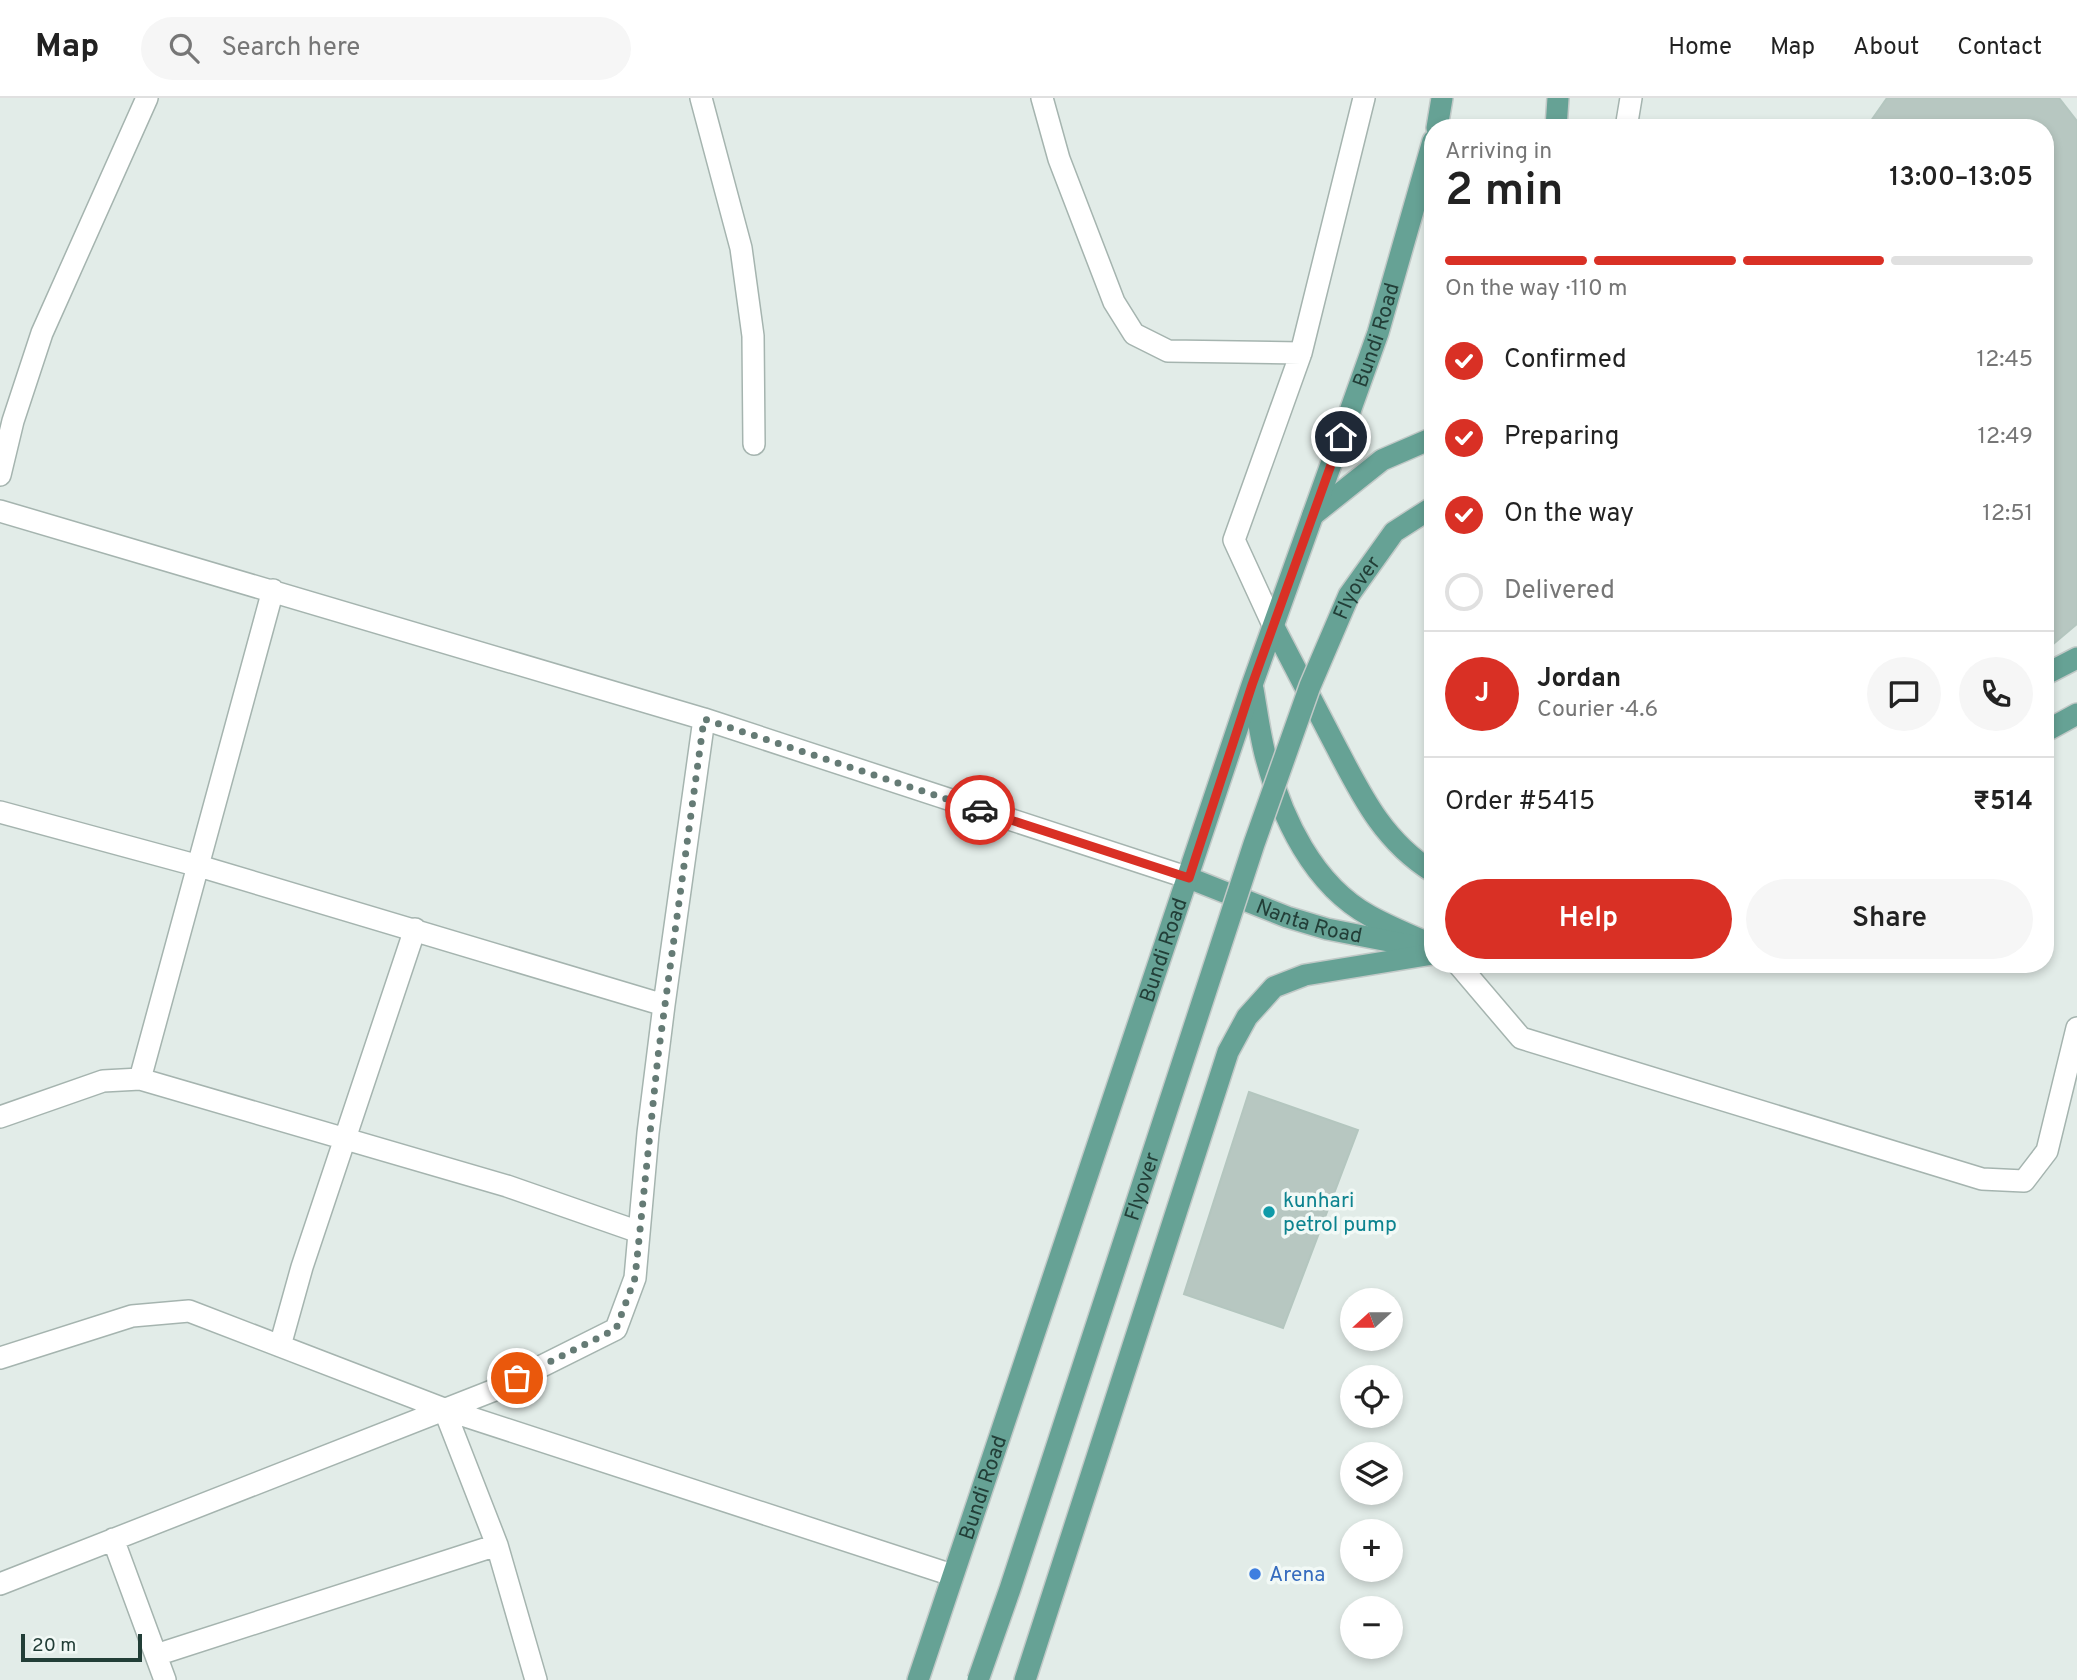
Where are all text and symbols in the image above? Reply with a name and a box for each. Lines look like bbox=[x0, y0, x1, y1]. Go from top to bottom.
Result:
search box bbox=[141, 17, 631, 80]
text: Map bbox=[35, 27, 99, 69]
icon: search bbox=[165, 29, 203, 67]
text: Search here bbox=[221, 32, 360, 65]
text: Home bbox=[1668, 33, 1732, 63]
text: Map bbox=[1770, 33, 1815, 63]
text: About bbox=[1853, 33, 1919, 63]
text: Contact bbox=[1957, 33, 2042, 63]
text: Arriving in bbox=[1445, 138, 1552, 167]
text: 13:00–13:05 bbox=[1889, 162, 2033, 195]
text: 2 min bbox=[1445, 163, 1564, 222]
text: On the way · 110 m bbox=[1445, 275, 1628, 304]
street label: Bundi Road bbox=[1348, 280, 1407, 391]
icon: check bbox=[1445, 342, 1483, 380]
text: Confirmed bbox=[1504, 344, 1627, 377]
text: 12:45 bbox=[1977, 346, 2033, 375]
pin bbox=[1311, 407, 1371, 467]
icon: home bbox=[1322, 418, 1360, 456]
icon: check bbox=[1445, 419, 1483, 457]
text: Preparing bbox=[1504, 421, 1619, 454]
text: 12:49 bbox=[1978, 423, 2033, 452]
icon: check bbox=[1445, 496, 1483, 534]
text: On the way bbox=[1504, 498, 1634, 531]
text: 12:51 bbox=[1982, 500, 2033, 529]
street label: Flyover bbox=[1328, 551, 1387, 624]
text: Delivered bbox=[1504, 575, 1615, 608]
button: chat bbox=[1867, 657, 1941, 731]
button: phone bbox=[1959, 657, 2033, 731]
text: Jordan bbox=[1537, 663, 1621, 696]
text: J bbox=[1475, 678, 1489, 711]
text: Courier · 4.6 bbox=[1537, 696, 1658, 725]
courier bbox=[945, 775, 1015, 845]
text: Order #5415 bbox=[1445, 786, 1595, 819]
text: ₹514 bbox=[1973, 786, 2033, 819]
icon: car bbox=[961, 791, 999, 829]
button: Help bbox=[1445, 879, 1732, 959]
button: Share bbox=[1746, 879, 2033, 959]
street label: Nanta Road bbox=[1252, 894, 1364, 951]
street label: Bundi Road bbox=[1134, 895, 1195, 1006]
street label: Flyover bbox=[1119, 1149, 1167, 1225]
place label: kunhari petrol pump bbox=[1283, 1188, 1397, 1239]
marker: kunhari petrol pump bbox=[1261, 1204, 1277, 1220]
north arrow bbox=[1340, 1288, 1404, 1351]
map controls bbox=[1340, 1288, 1403, 1659]
pin bbox=[487, 1348, 547, 1408]
icon: bag bbox=[498, 1359, 536, 1397]
button: locate bbox=[1340, 1365, 1403, 1428]
street label: Bundi Road bbox=[954, 1432, 1014, 1544]
button: layers bbox=[1340, 1442, 1403, 1505]
button: + bbox=[1340, 1519, 1403, 1582]
place label: Arena bbox=[1269, 1562, 1325, 1589]
marker: Arena bbox=[1247, 1566, 1263, 1582]
button: − bbox=[1340, 1596, 1403, 1659]
scale bar bbox=[21, 1631, 142, 1663]
text: 20 m bbox=[32, 1634, 76, 1658]

